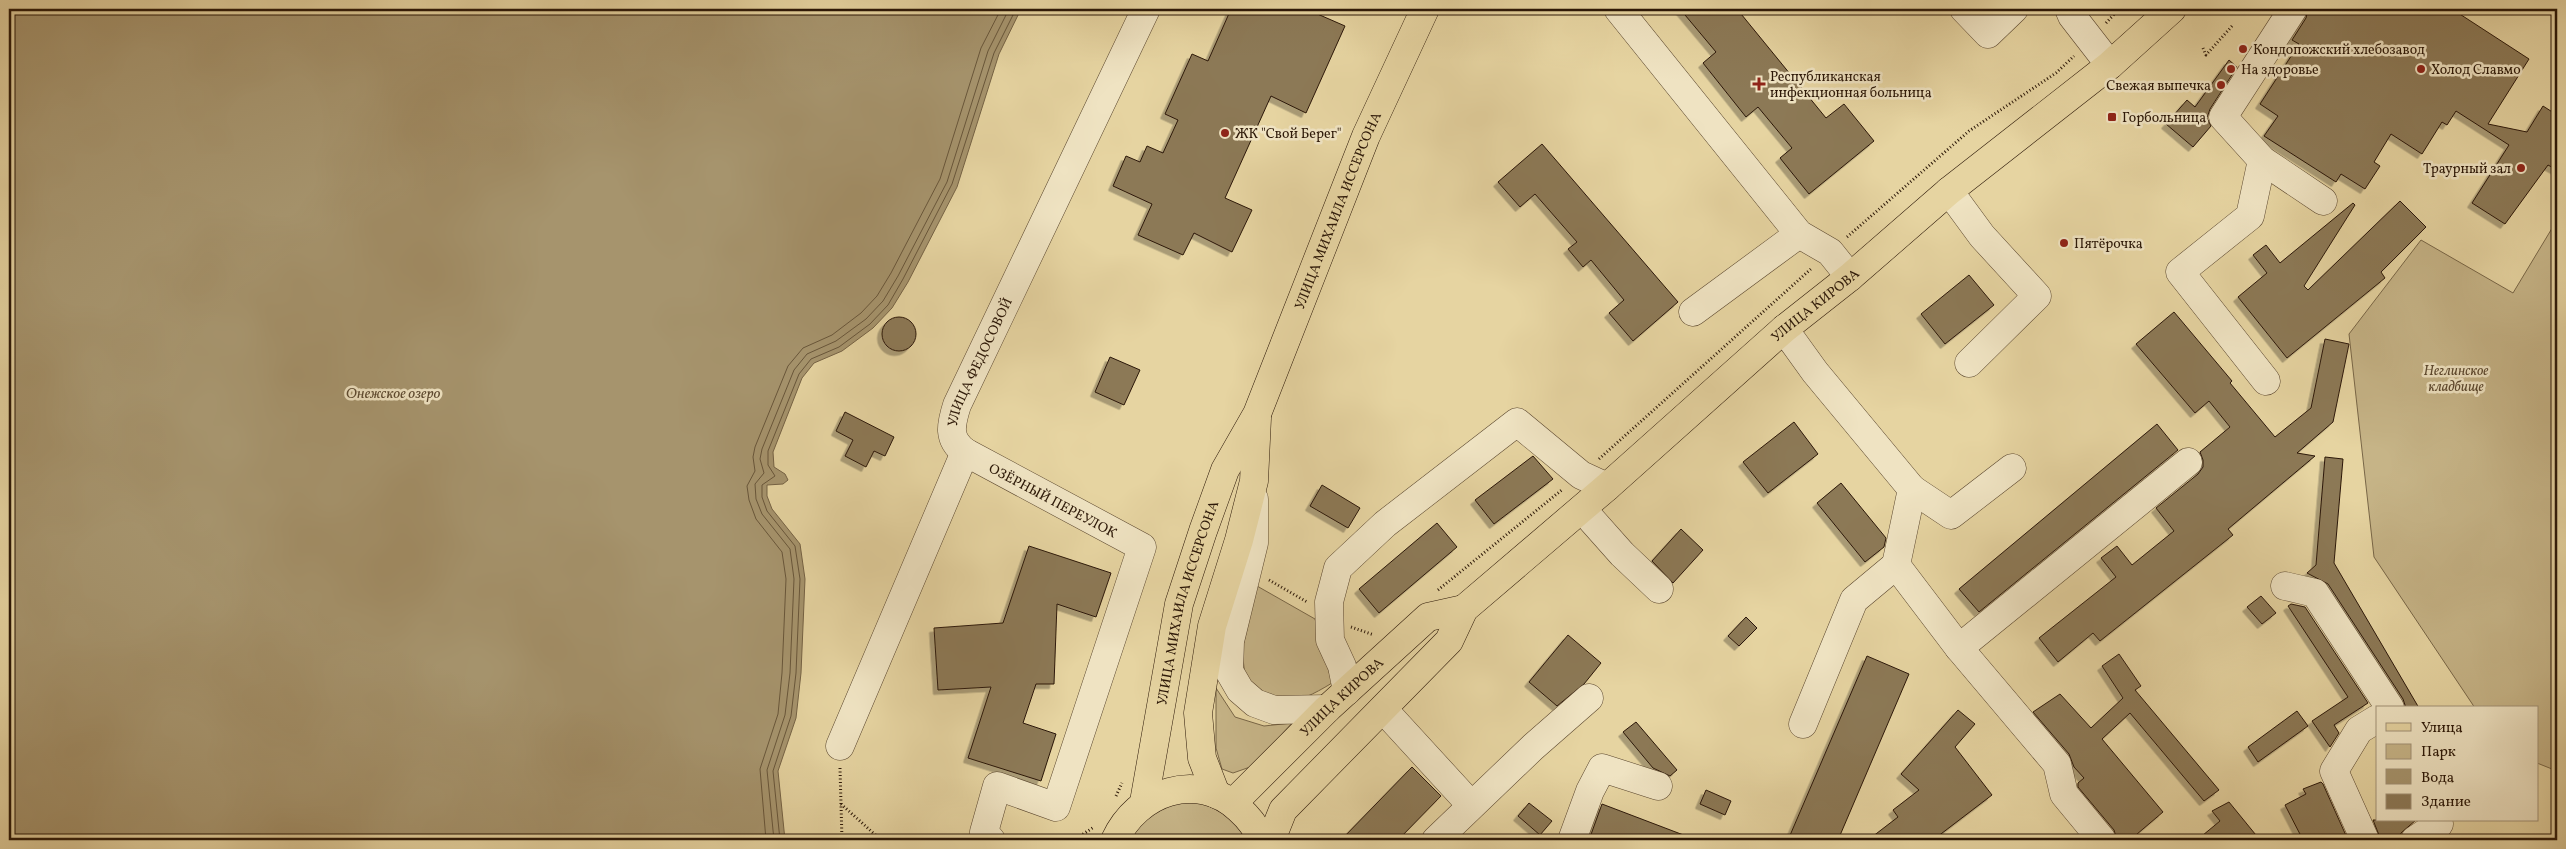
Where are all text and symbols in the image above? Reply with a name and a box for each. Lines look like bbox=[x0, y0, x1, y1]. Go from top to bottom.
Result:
place label: Кондопожский хлебозавод bbox=[2253, 41, 2425, 60]
marker: Кондопожский хлебозавод bbox=[2237, 43, 2249, 55]
place label: На здоровье bbox=[2241, 61, 2319, 80]
place label: Холод Славмо bbox=[2431, 61, 2521, 80]
marker: На здоровье bbox=[2225, 63, 2237, 75]
marker: Холод Славмо bbox=[2415, 63, 2427, 75]
place label: Республиканская инфекционная больница bbox=[1770, 68, 1932, 103]
marker: Республиканская инфекционная больница bbox=[1752, 77, 1766, 91]
place label: Свежая выпечка bbox=[2106, 77, 2211, 96]
marker: Свежая выпечка bbox=[2215, 79, 2227, 91]
street label: УЛИЦА МИХАИЛА ИССЕРСОНА bbox=[1291, 109, 1387, 313]
place label: Горбольница bbox=[2122, 109, 2206, 128]
marker: Горбольница bbox=[2106, 111, 2118, 123]
place label: ЖК "Свой Берег" bbox=[1235, 125, 1342, 144]
marker: ЖК "Свой Берег" bbox=[1219, 127, 1231, 139]
place label: Траурный зал bbox=[2423, 160, 2511, 179]
marker: Траурный зал bbox=[2515, 162, 2527, 174]
place label: Пятёрочка bbox=[2074, 235, 2143, 254]
marker: Пятёрочка bbox=[2058, 237, 2070, 249]
street label: УЛИЦА КИРОВА bbox=[1768, 265, 1864, 347]
street label: УЛИЦА ФЕДОСОВОЙ bbox=[944, 295, 1018, 428]
park label: Неглинское кладбище bbox=[2424, 362, 2488, 397]
water label: Онежское озеро bbox=[346, 384, 440, 405]
street label: ОЗЁРНЫЙ ПЕРЕУЛОК bbox=[985, 459, 1121, 543]
street label: УЛИЦА МИХАИЛА ИССЕРСОНА bbox=[1153, 498, 1224, 707]
street label: УЛИЦА КИРОВА bbox=[1297, 654, 1388, 741]
legend bbox=[2376, 706, 2538, 822]
text: Улица bbox=[2421, 718, 2463, 739]
text: Парк bbox=[2421, 742, 2456, 763]
text: Вода bbox=[2421, 768, 2454, 789]
text: Здание bbox=[2421, 792, 2471, 813]

